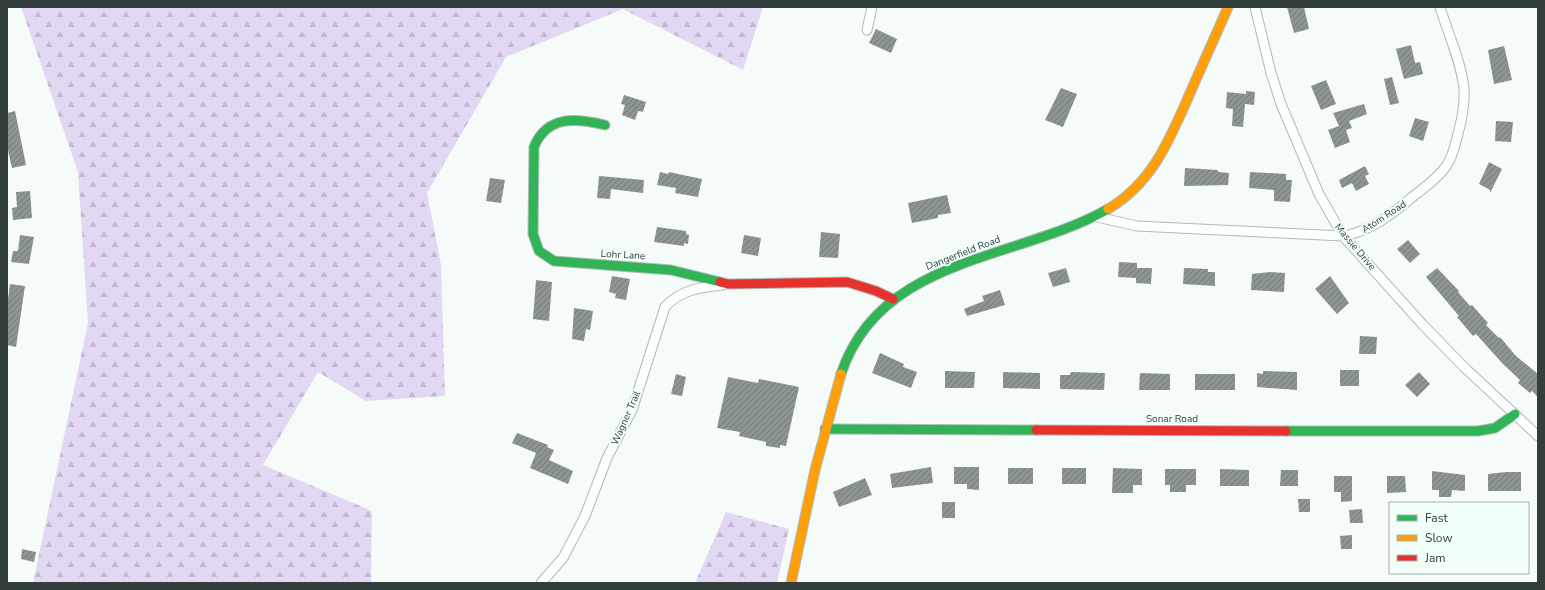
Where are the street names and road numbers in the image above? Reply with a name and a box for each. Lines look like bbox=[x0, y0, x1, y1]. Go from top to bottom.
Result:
street label: Atom Road bbox=[1359, 197, 1409, 237]
street label: Massie Drive bbox=[1331, 221, 1379, 273]
street label: Dangerfield Road bbox=[924, 232, 1002, 274]
street label: Lohr Lane bbox=[600, 247, 646, 263]
street label: Wagner Trail bbox=[608, 389, 644, 447]
street label: Sonar Road bbox=[1146, 412, 1198, 426]

